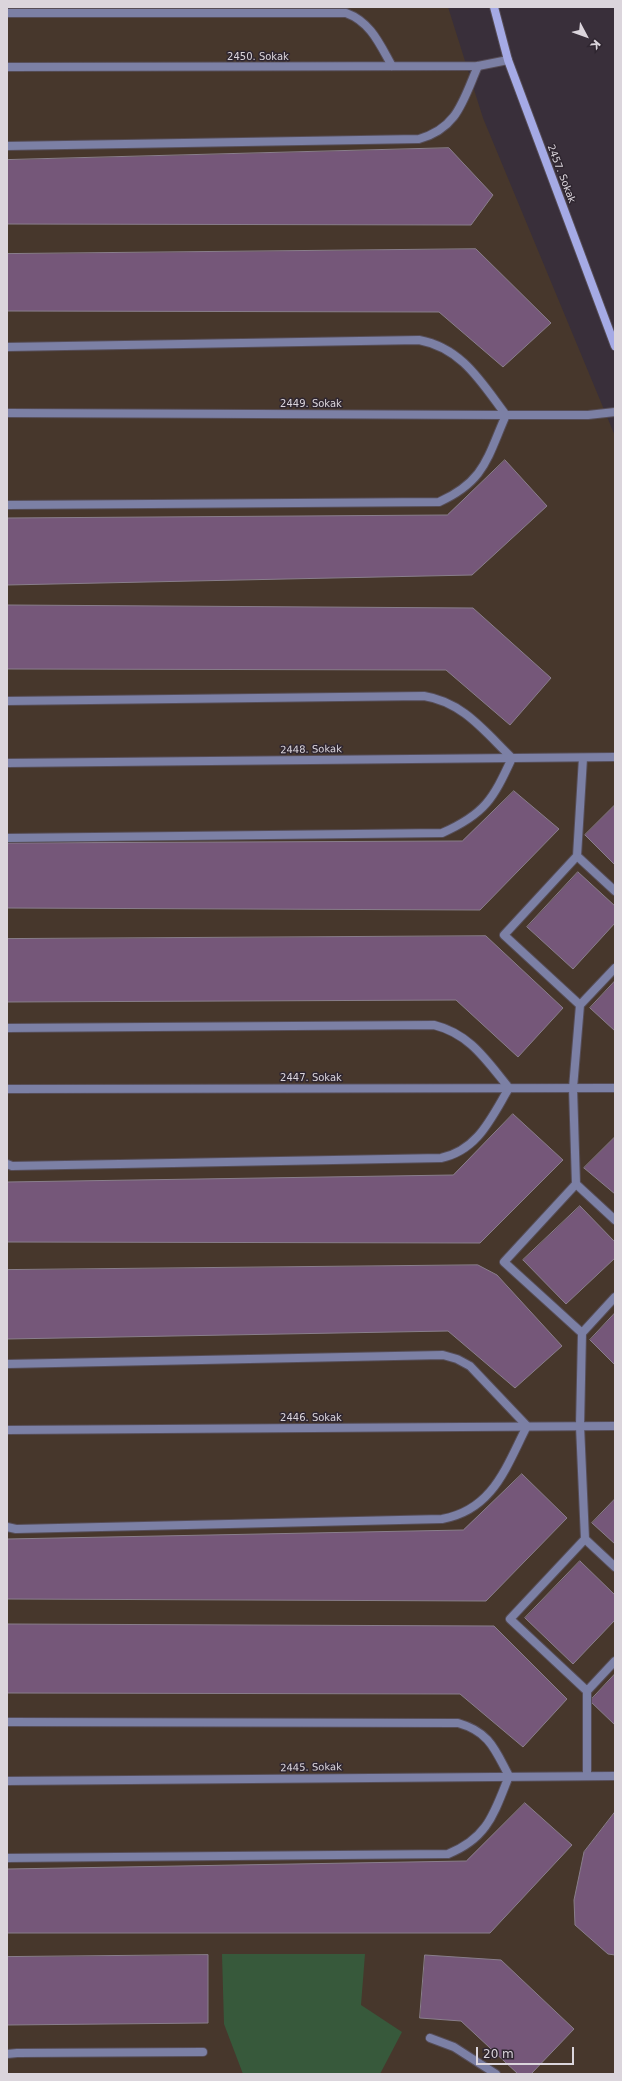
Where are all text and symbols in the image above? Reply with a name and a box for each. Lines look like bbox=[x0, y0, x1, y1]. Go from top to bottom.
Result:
north arrow bbox=[566, 16, 606, 56]
text: K bbox=[588, 37, 603, 52]
street label: 2450. Sokak bbox=[227, 51, 289, 63]
street label: 2457. Sokak bbox=[544, 143, 578, 205]
street label: 2449. Sokak bbox=[280, 398, 342, 410]
street label: 2448. Sokak bbox=[280, 743, 342, 757]
street label: 2447. Sokak bbox=[280, 1072, 342, 1084]
street label: 2446. Sokak bbox=[280, 1412, 342, 1424]
street label: 2445. Sokak bbox=[280, 1761, 342, 1775]
scale bar bbox=[478, 2039, 576, 2065]
text: 20 m bbox=[483, 2047, 514, 2061]

